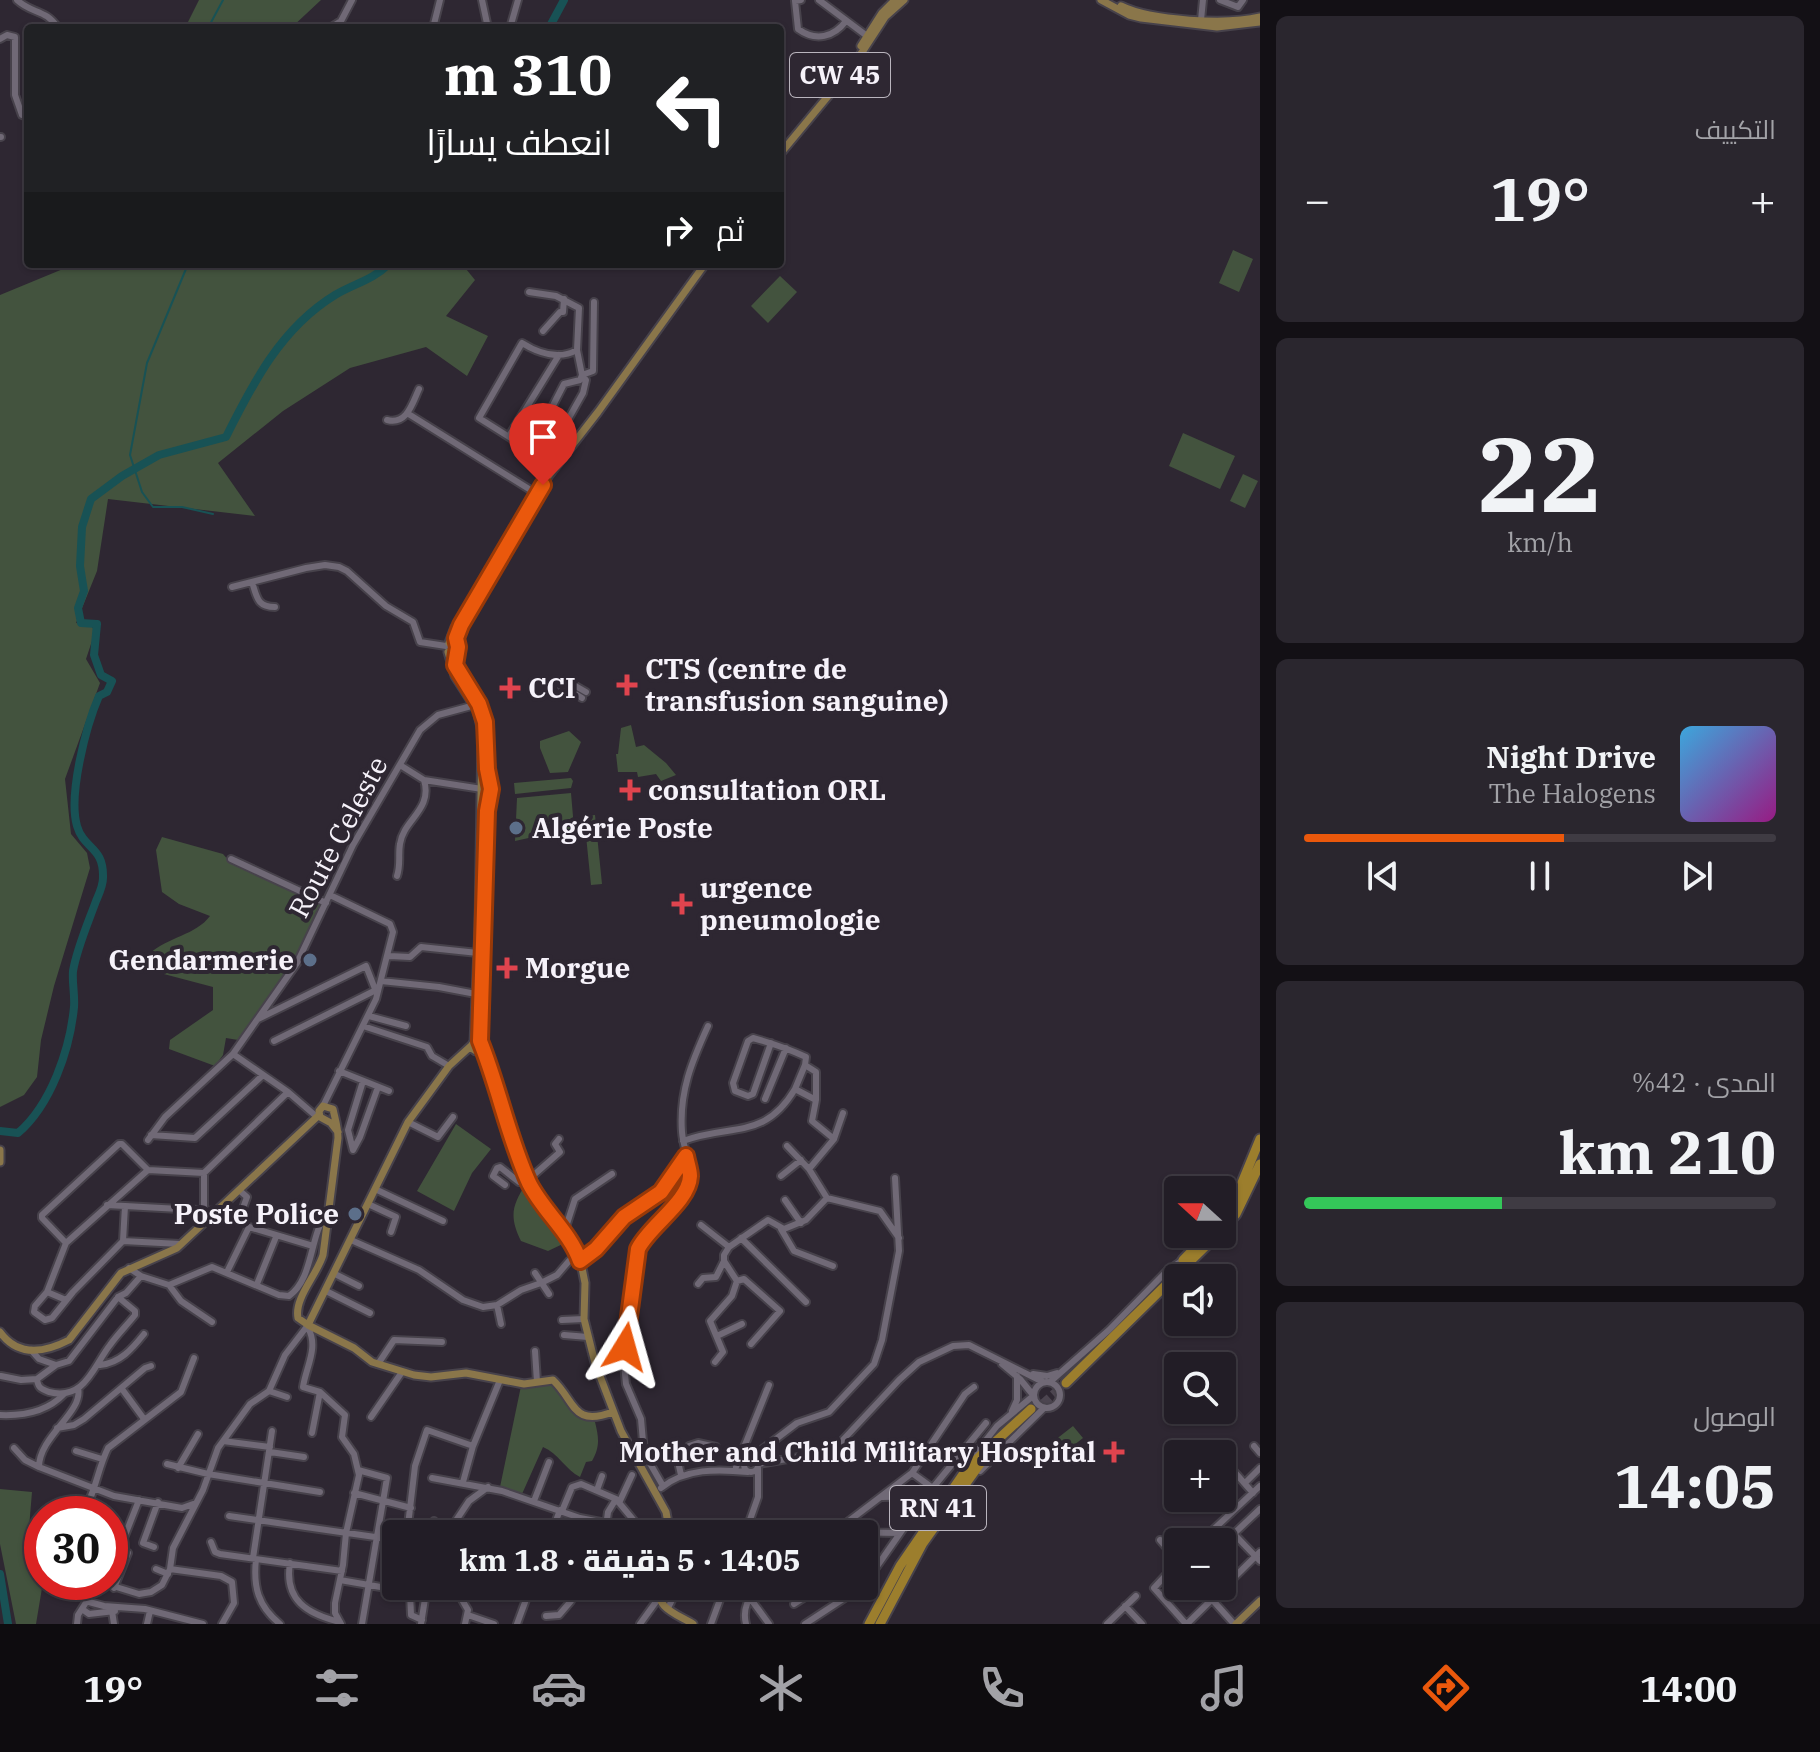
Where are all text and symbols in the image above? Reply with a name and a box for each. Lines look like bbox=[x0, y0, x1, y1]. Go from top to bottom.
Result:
text: 310 m bbox=[444, 38, 612, 110]
road number: CW 45 bbox=[790, 53, 890, 97]
icon: left bbox=[640, 56, 744, 160]
text: التكييف bbox=[1694, 112, 1776, 146]
text: انعطف يسارًا bbox=[426, 118, 612, 165]
text: 19° bbox=[1490, 159, 1590, 238]
text: − bbox=[1304, 171, 1330, 228]
text: + bbox=[1750, 171, 1776, 228]
icon: right bbox=[656, 208, 700, 252]
text: ثم bbox=[716, 210, 744, 249]
pin bbox=[509, 403, 577, 485]
text: 22 bbox=[1478, 405, 1602, 541]
icon: arrive bbox=[521, 415, 565, 459]
text: km/h bbox=[1507, 525, 1573, 559]
place label: CTS (centre de transfusion sanguine) bbox=[645, 650, 949, 719]
place label: CCI bbox=[528, 669, 576, 706]
marker: CTS (centre de transfusion sanguine) bbox=[616, 674, 638, 696]
marker: CCI bbox=[499, 677, 521, 699]
text: Night Drive bbox=[1486, 737, 1656, 776]
street label: Route Celeste bbox=[280, 750, 396, 924]
place label: consultation ORL bbox=[648, 771, 886, 808]
text: The Halogens bbox=[1489, 776, 1656, 810]
marker: consultation ORL bbox=[619, 779, 641, 801]
place label: Algérie Poste bbox=[532, 809, 713, 846]
marker: Algérie Poste bbox=[507, 819, 525, 837]
icon: previous bbox=[1361, 854, 1405, 898]
icon: pause bbox=[1518, 854, 1562, 898]
icon: next bbox=[1675, 854, 1719, 898]
place label: urgence pneumologie bbox=[700, 869, 881, 938]
marker: urgence pneumologie bbox=[671, 893, 693, 915]
place label: Gendarmerie bbox=[108, 941, 294, 978]
place label: Morgue bbox=[525, 949, 630, 986]
marker: Gendarmerie bbox=[301, 951, 319, 969]
marker: Morgue bbox=[496, 957, 518, 979]
text: المدى · 42% bbox=[1632, 1065, 1776, 1099]
text: 210 km bbox=[1558, 1112, 1776, 1191]
north arrow bbox=[1164, 1176, 1236, 1248]
map controls bbox=[1164, 1176, 1236, 1600]
place label: Poste Police bbox=[174, 1195, 339, 1232]
marker: Poste Police bbox=[346, 1205, 364, 1223]
button: sound bbox=[1164, 1264, 1236, 1336]
position arrow bbox=[583, 1305, 667, 1389]
button: search bbox=[1164, 1352, 1236, 1424]
text: الوصول bbox=[1693, 1399, 1776, 1433]
place label: Mother and Child Military Hospital bbox=[619, 1433, 1096, 1470]
button: + bbox=[1164, 1440, 1236, 1512]
marker: Mother and Child Military Hospital bbox=[1103, 1441, 1125, 1463]
text: 14:05 bbox=[1614, 1446, 1776, 1525]
road number: RN 41 bbox=[890, 1486, 986, 1530]
speed limit sign: 30 bbox=[24, 1496, 128, 1600]
button: − bbox=[1164, 1528, 1236, 1600]
text: 14:05 · 5 دقيقة · 1.8 km bbox=[459, 1540, 801, 1579]
icon: filters bbox=[309, 1660, 365, 1716]
icon: car bbox=[531, 1660, 587, 1716]
icon: climate bbox=[753, 1660, 809, 1716]
icon: phone bbox=[974, 1660, 1030, 1716]
icon: music bbox=[1196, 1660, 1252, 1716]
icon: directions bbox=[1418, 1660, 1474, 1716]
text: 19° bbox=[83, 1665, 143, 1712]
text: 14:00 bbox=[1640, 1665, 1737, 1712]

